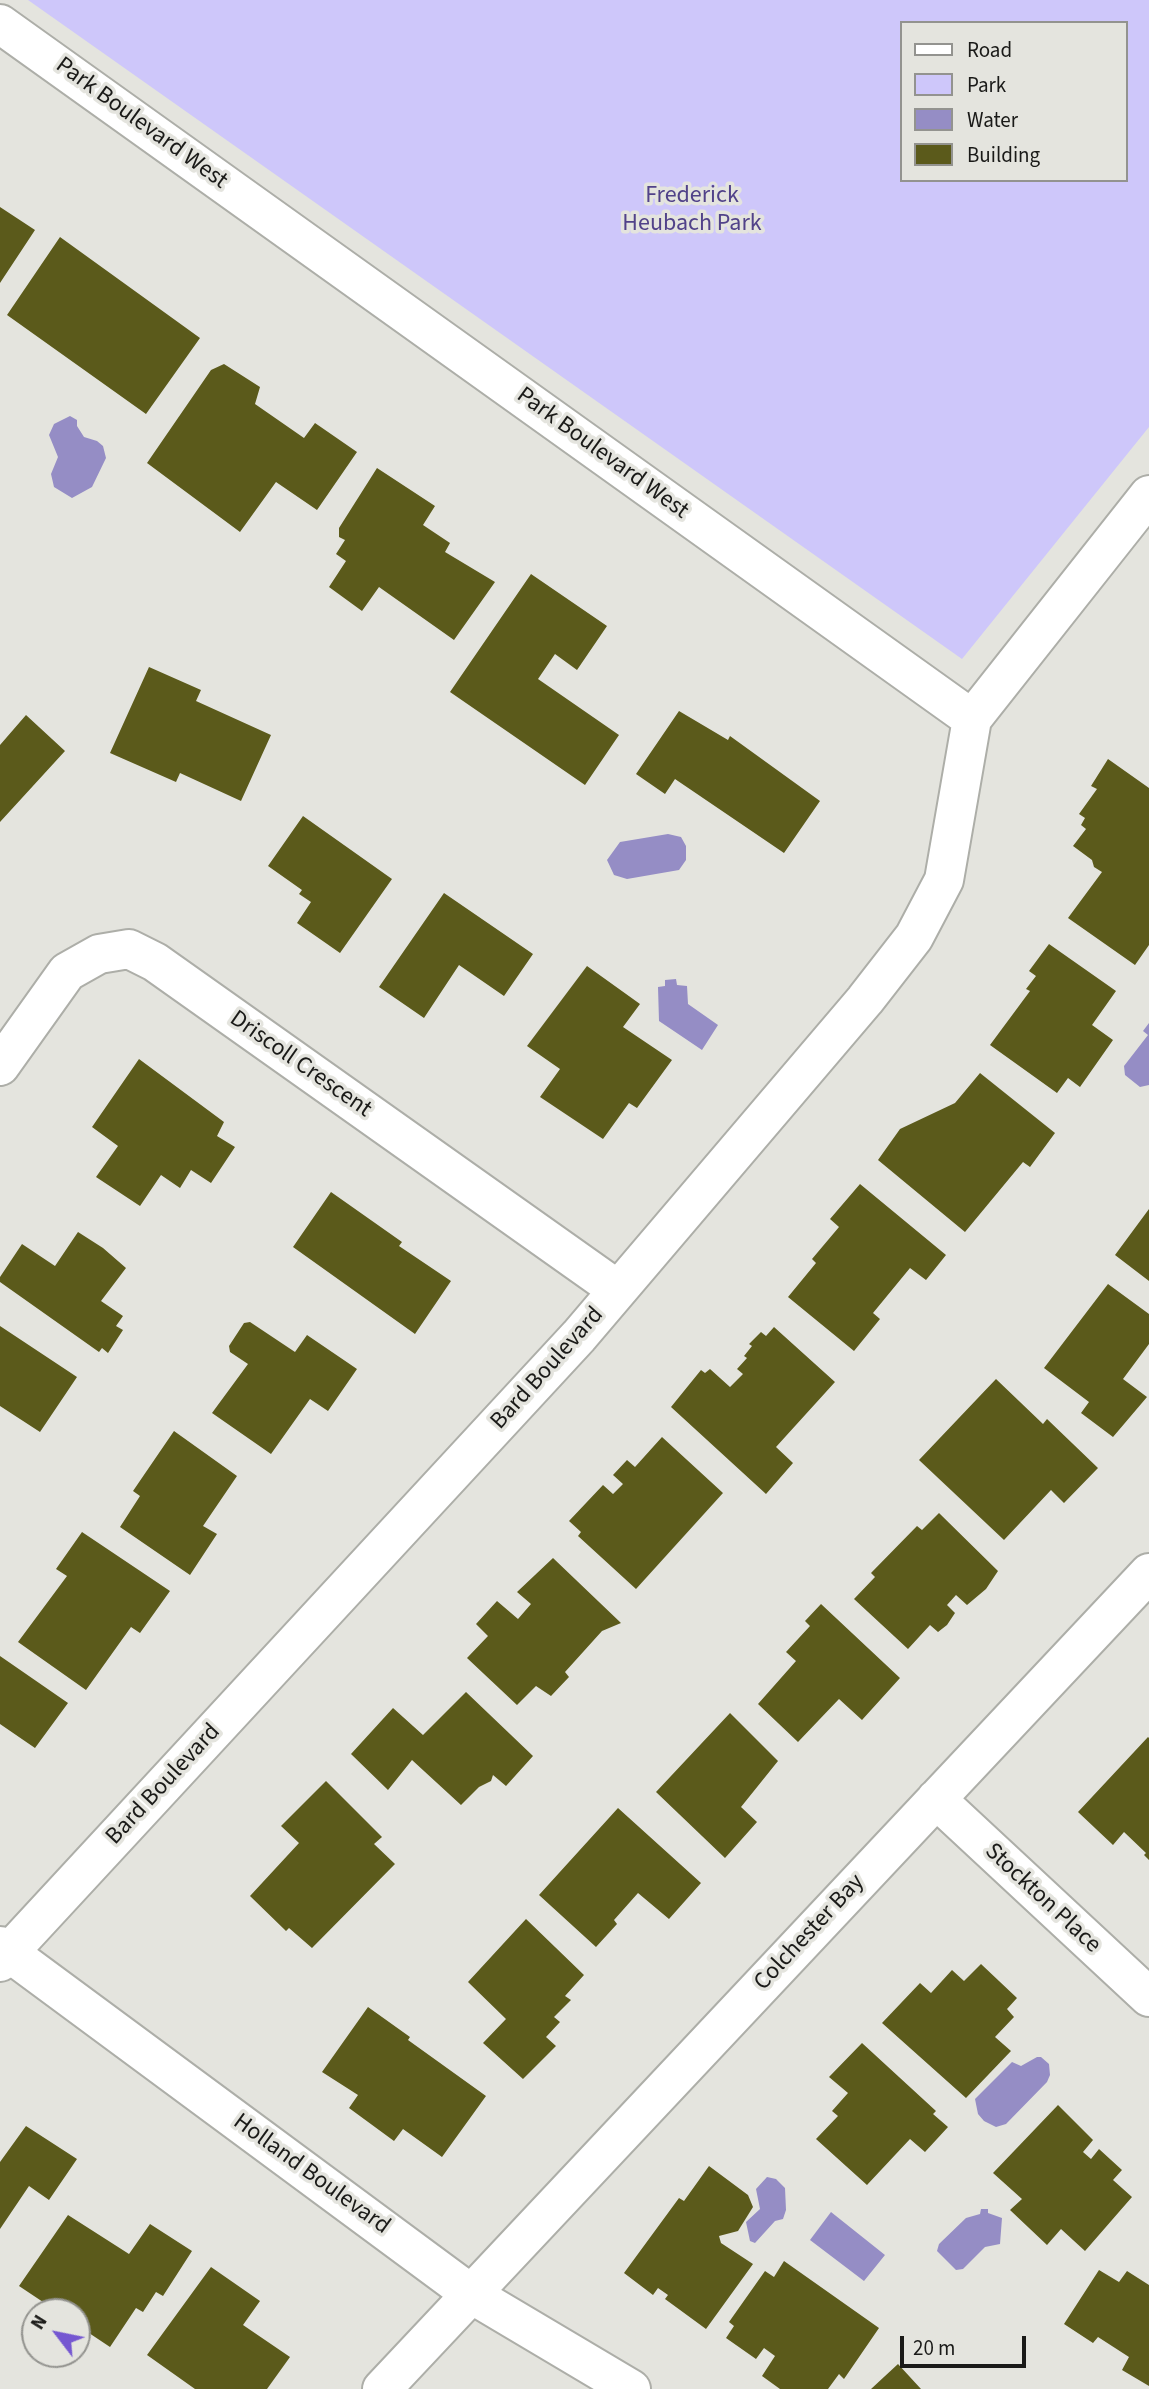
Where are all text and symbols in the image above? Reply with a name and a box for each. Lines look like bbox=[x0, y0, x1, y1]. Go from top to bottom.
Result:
legend bbox=[900, 21, 1128, 182]
text: Road bbox=[967, 35, 1012, 65]
street label: Park Boulevard West bbox=[49, 52, 233, 196]
text: Park bbox=[967, 70, 1006, 100]
text: Water bbox=[967, 105, 1018, 135]
text: Building bbox=[967, 140, 1040, 170]
park label: Frederick Heubach Park bbox=[622, 183, 762, 239]
street label: Park Boulevard West bbox=[510, 382, 694, 526]
street label: Driscoll Crescent bbox=[223, 1005, 377, 1125]
street label: Bard Boulevard bbox=[485, 1302, 611, 1436]
street label: Bard Boulevard bbox=[101, 1719, 227, 1851]
street label: Stockton Place bbox=[978, 1838, 1106, 1960]
street label: Colchester Bay bbox=[749, 1869, 871, 1997]
street label: Holland Boulevard bbox=[227, 2108, 395, 2242]
north arrow bbox=[21, 2298, 91, 2368]
text: N bbox=[25, 2310, 54, 2335]
scale bar bbox=[904, 2322, 1030, 2366]
text: 20 m bbox=[913, 2333, 955, 2363]

